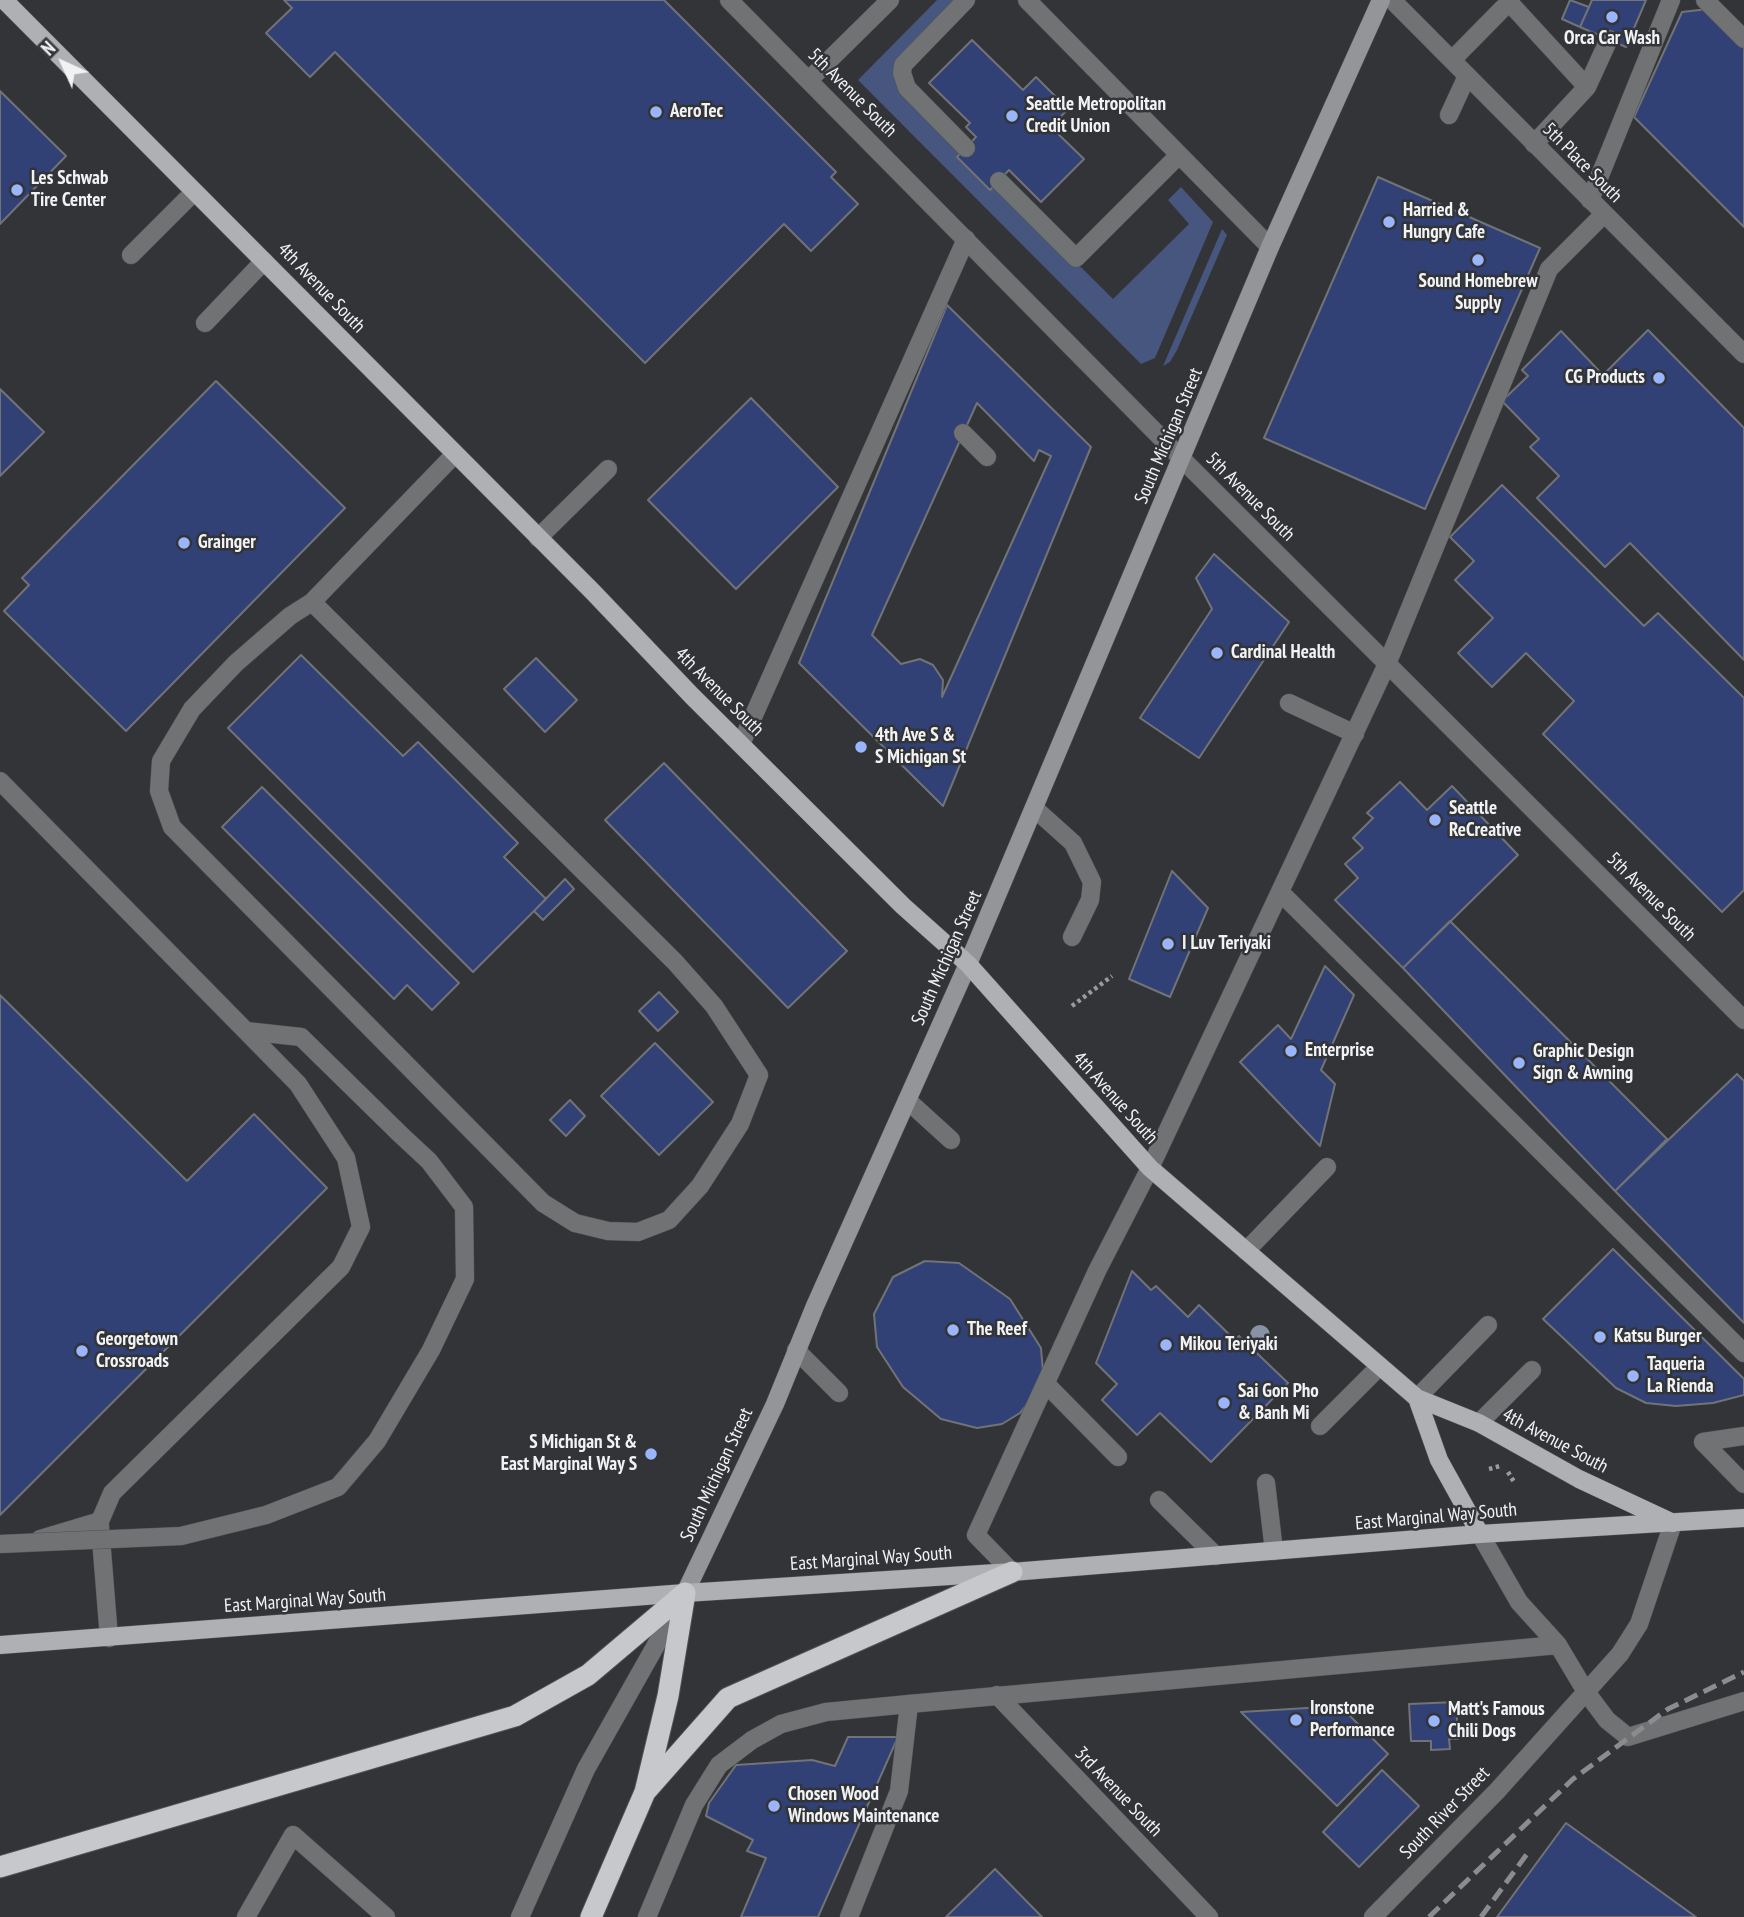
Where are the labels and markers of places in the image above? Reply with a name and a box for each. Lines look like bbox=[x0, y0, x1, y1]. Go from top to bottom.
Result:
marker: Orca Car Wash bbox=[1604, 9, 1620, 25]
place label: Orca Car Wash bbox=[1564, 28, 1660, 50]
place label: Seattle Metropolitan Credit Union bbox=[1026, 94, 1166, 138]
place label: AeroTec bbox=[670, 101, 723, 123]
marker: AeroTec bbox=[648, 104, 664, 120]
marker: Seattle Metropolitan Credit Union bbox=[1004, 108, 1020, 124]
place label: Les Schwab Tire Center bbox=[31, 168, 108, 212]
marker: Les Schwab Tire Center bbox=[9, 182, 25, 198]
place label: Harried & Hungry Cafe bbox=[1403, 200, 1485, 244]
marker: Harried & Hungry Cafe bbox=[1381, 214, 1397, 230]
marker: Sound Homebrew Supply bbox=[1470, 252, 1486, 268]
place label: Sound Homebrew Supply bbox=[1419, 271, 1537, 315]
place label: CG Products bbox=[1565, 367, 1645, 389]
marker: CG Products bbox=[1651, 370, 1667, 386]
place label: Grainger bbox=[198, 532, 256, 554]
marker: Grainger bbox=[176, 535, 192, 551]
place label: Cardinal Health bbox=[1231, 642, 1335, 664]
marker: Cardinal Health bbox=[1209, 645, 1225, 661]
place label: 4th Ave S & S Michigan St bbox=[875, 725, 966, 769]
marker: 4th Ave S & S Michigan St bbox=[853, 739, 869, 755]
place label: Seattle ReCreative bbox=[1449, 798, 1521, 842]
marker: Seattle ReCreative bbox=[1427, 812, 1443, 828]
place label: I Luv Teriyaki bbox=[1182, 933, 1271, 955]
marker: I Luv Teriyaki bbox=[1160, 936, 1176, 952]
place label: Enterprise bbox=[1305, 1040, 1374, 1062]
place label: Graphic Design Sign & Awning bbox=[1533, 1041, 1634, 1085]
marker: Enterprise bbox=[1283, 1043, 1299, 1059]
marker: Graphic Design Sign & Awning bbox=[1511, 1055, 1527, 1071]
place label: The Reef bbox=[967, 1319, 1027, 1341]
marker: The Reef bbox=[945, 1322, 961, 1338]
place label: Katsu Burger bbox=[1614, 1326, 1701, 1348]
place label: Georgetown Crossroads bbox=[96, 1329, 178, 1373]
marker: Katsu Burger bbox=[1592, 1329, 1608, 1345]
place label: Mikou Teriyaki bbox=[1180, 1334, 1278, 1356]
marker: Mikou Teriyaki bbox=[1158, 1337, 1174, 1353]
marker: Georgetown Crossroads bbox=[74, 1343, 90, 1359]
place label: Taqueria La Rienda bbox=[1647, 1354, 1714, 1398]
marker: Taqueria La Rienda bbox=[1625, 1368, 1641, 1384]
place label: Sai Gon Pho & Banh Mi bbox=[1238, 1381, 1319, 1425]
marker: Sai Gon Pho & Banh Mi bbox=[1216, 1395, 1232, 1411]
place label: S Michigan St & East Marginal Way S bbox=[501, 1432, 637, 1476]
marker: S Michigan St & East Marginal Way S bbox=[643, 1446, 659, 1462]
place label: Ironstone Performance bbox=[1310, 1698, 1395, 1742]
place label: Matt's Famous Chili Dogs bbox=[1448, 1699, 1545, 1743]
marker: Ironstone Performance bbox=[1288, 1712, 1304, 1728]
marker: Matt's Famous Chili Dogs bbox=[1426, 1713, 1442, 1729]
place label: Chosen Wood Windows Maintenance bbox=[788, 1784, 939, 1828]
marker: Chosen Wood Windows Maintenance bbox=[766, 1798, 782, 1814]

